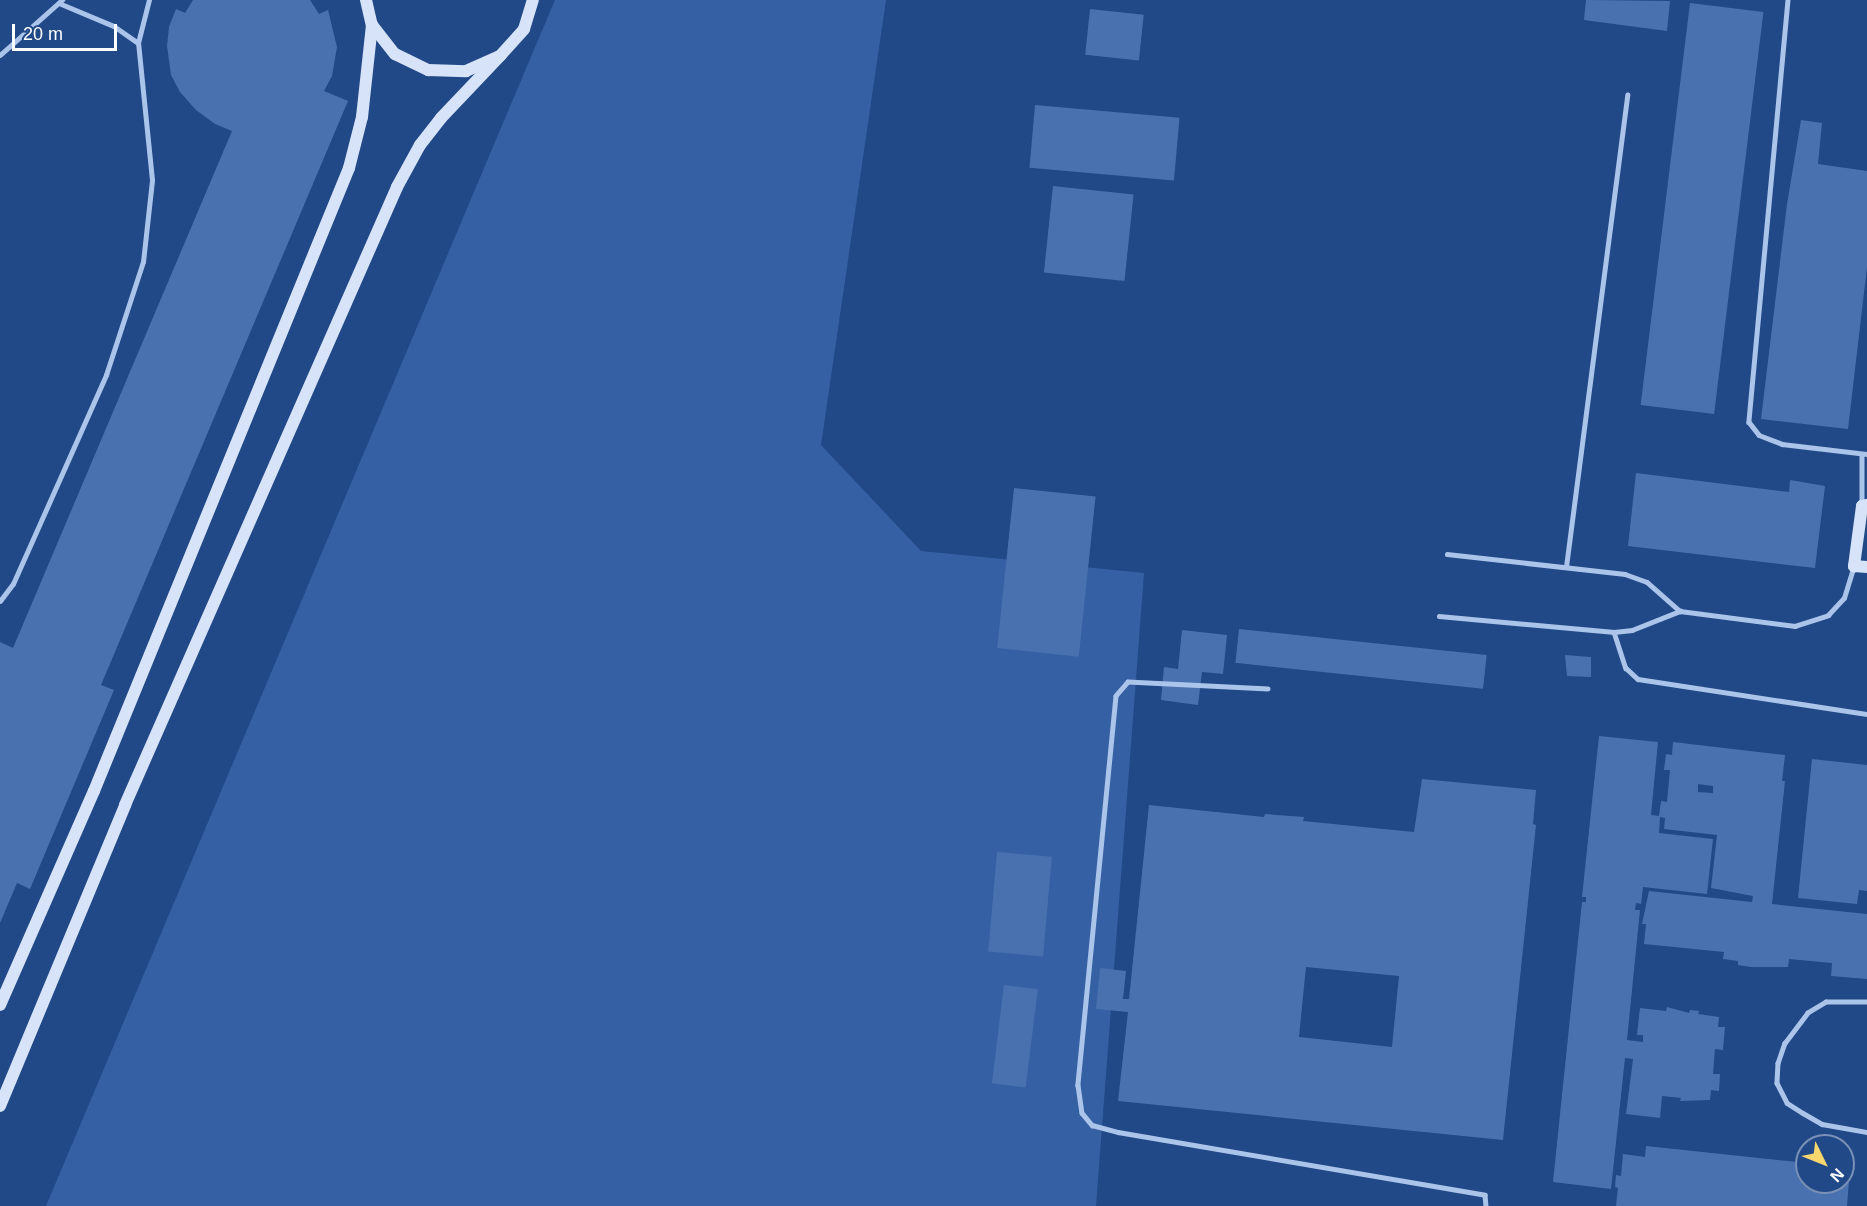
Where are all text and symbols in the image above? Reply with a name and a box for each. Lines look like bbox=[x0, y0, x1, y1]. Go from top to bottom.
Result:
scale bar bbox=[15, 12, 120, 50]
text: 20 m bbox=[23, 24, 63, 44]
north arrow bbox=[1795, 1134, 1855, 1194]
text: N bbox=[1827, 1165, 1847, 1185]

